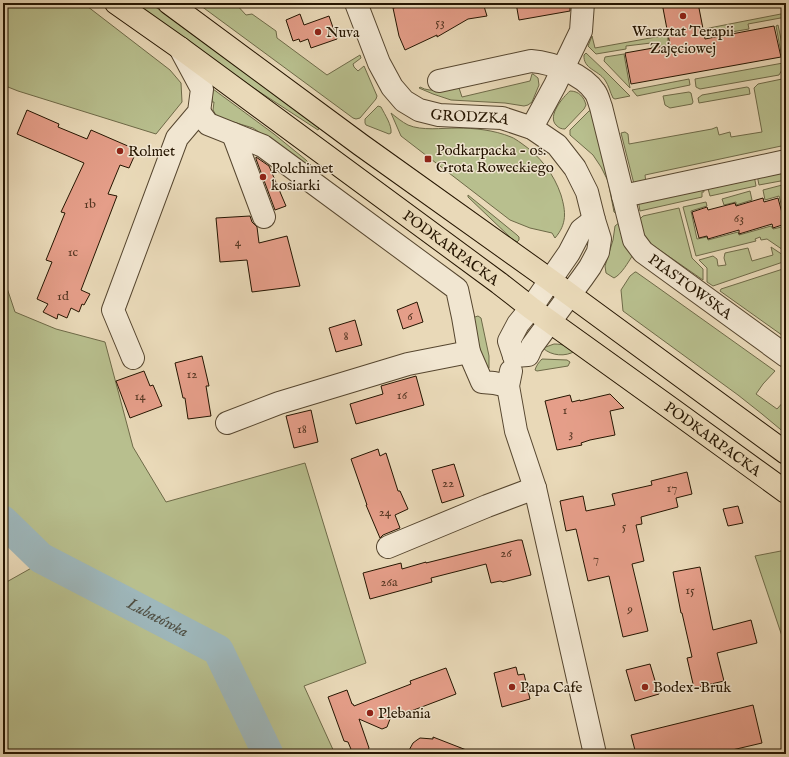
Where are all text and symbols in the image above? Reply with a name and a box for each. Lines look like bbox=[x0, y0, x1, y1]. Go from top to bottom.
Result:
marker: Warsztat Terapii Zajęciowej bbox=[678, 11, 688, 21]
house number: 53 bbox=[435, 14, 445, 31]
place label: Warsztat Terapii Zajęciowej bbox=[632, 22, 734, 58]
place label: Nuva bbox=[326, 23, 360, 42]
marker: Nuva bbox=[313, 27, 323, 37]
street label: GRODZKA bbox=[428, 104, 513, 130]
place label: Podkarpacka - os. Grota Roweckiego bbox=[436, 141, 554, 177]
place label: Rolmet bbox=[128, 142, 175, 161]
marker: Rolmet bbox=[115, 146, 125, 156]
marker: Podkarpacka - os. Grota Roweckiego bbox=[423, 154, 433, 164]
place label: Polchimet kosiarki bbox=[271, 159, 333, 195]
marker: Polchimet kosiarki bbox=[258, 172, 268, 182]
house number: 1b bbox=[84, 196, 96, 213]
street label: PODKARPACKA bbox=[399, 206, 504, 290]
house number: 63 bbox=[734, 210, 744, 227]
house number: 4 bbox=[235, 234, 242, 251]
house number: 1c bbox=[68, 244, 79, 261]
street label: PIASTOWSKA bbox=[645, 250, 737, 324]
house number: 1d bbox=[57, 288, 69, 305]
house number: 6 bbox=[407, 308, 413, 325]
house number: 8 bbox=[343, 328, 349, 345]
house number: 12 bbox=[187, 366, 197, 383]
house number: 16 bbox=[397, 387, 408, 404]
house number: 14 bbox=[134, 388, 146, 405]
street label: PODKARPACKA bbox=[661, 397, 766, 481]
house number: 1 bbox=[563, 402, 568, 419]
house number: 18 bbox=[297, 421, 307, 438]
house number: 3 bbox=[569, 425, 574, 442]
house number: 22 bbox=[442, 475, 454, 492]
house number: 17 bbox=[667, 480, 677, 497]
house number: 24 bbox=[379, 504, 392, 521]
house number: 5 bbox=[622, 518, 627, 535]
house number: 26 bbox=[500, 545, 512, 562]
house number: 7 bbox=[593, 551, 599, 568]
house number: 26a bbox=[380, 574, 398, 591]
house number: 15 bbox=[685, 582, 695, 599]
water label: Lubatówka bbox=[122, 594, 191, 643]
house number: 9 bbox=[626, 601, 633, 618]
place label: Papa Cafe bbox=[520, 678, 583, 697]
place label: Bodex-Bruk bbox=[653, 678, 732, 697]
marker: Papa Cafe bbox=[507, 682, 517, 692]
marker: Bodex-Bruk bbox=[640, 682, 650, 692]
place label: Plebania bbox=[378, 704, 431, 723]
marker: Plebania bbox=[365, 708, 375, 718]

